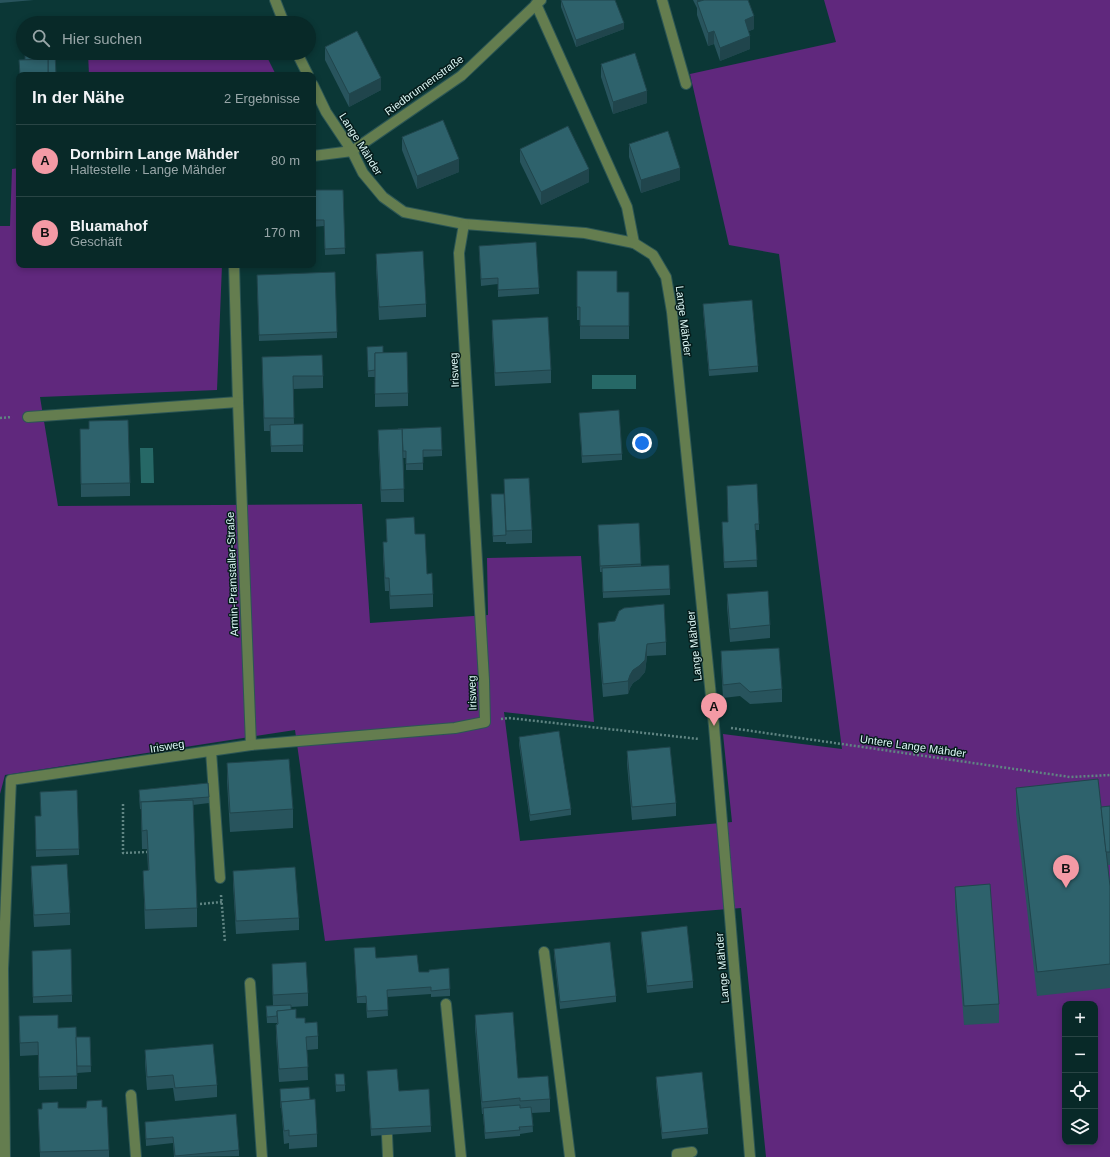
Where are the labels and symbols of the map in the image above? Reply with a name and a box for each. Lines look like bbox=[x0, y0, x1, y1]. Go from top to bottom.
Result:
street label: Riedbrunnenstraße bbox=[382, 52, 466, 118]
street label: Lange Mähder bbox=[337, 111, 385, 178]
street label: Lange Mähder bbox=[674, 285, 694, 357]
street label: Irisweg bbox=[447, 352, 461, 388]
your location bbox=[632, 433, 652, 453]
street label: Armin-Pramstaller-Straße bbox=[224, 511, 240, 637]
street label: Lange Mähder bbox=[684, 610, 704, 682]
street label: Irisweg bbox=[465, 675, 479, 711]
pin: A bbox=[701, 693, 727, 726]
street label: Untere Lange Mähder bbox=[859, 733, 967, 759]
street label: Irisweg bbox=[149, 737, 185, 755]
pin: B bbox=[1053, 855, 1079, 888]
street label: Lange Mähder bbox=[713, 932, 731, 1004]

